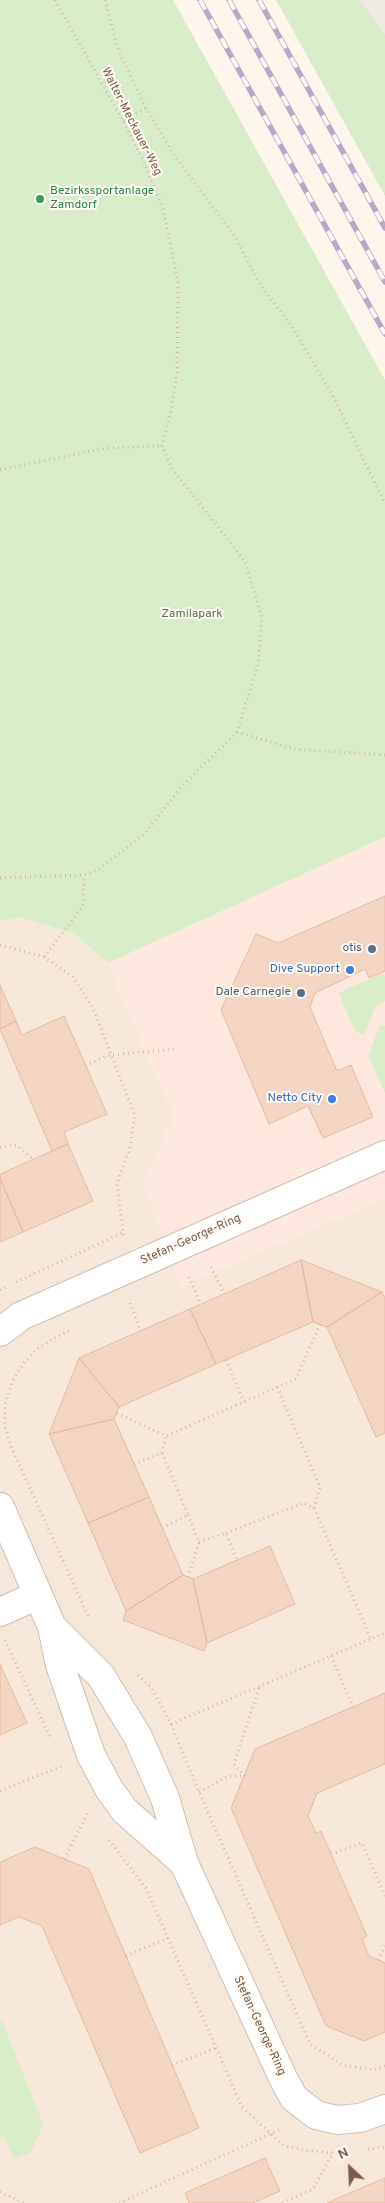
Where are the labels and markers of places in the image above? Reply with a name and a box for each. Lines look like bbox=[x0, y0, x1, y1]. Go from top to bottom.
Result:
place label: Bezirkssportanlage Zamdorf bbox=[50, 185, 154, 213]
marker: Bezirkssportanlage Zamdorf bbox=[34, 193, 46, 205]
place label: otis bbox=[342, 942, 362, 956]
marker: otis bbox=[366, 943, 378, 955]
place label: Dive Support bbox=[270, 963, 340, 977]
marker: Dive Support bbox=[344, 964, 356, 976]
place label: Dale Carnegie bbox=[216, 986, 291, 1000]
marker: Dale Carnegie bbox=[295, 987, 307, 999]
place label: Netto City bbox=[267, 1092, 322, 1106]
marker: Netto City bbox=[326, 1093, 338, 1105]

